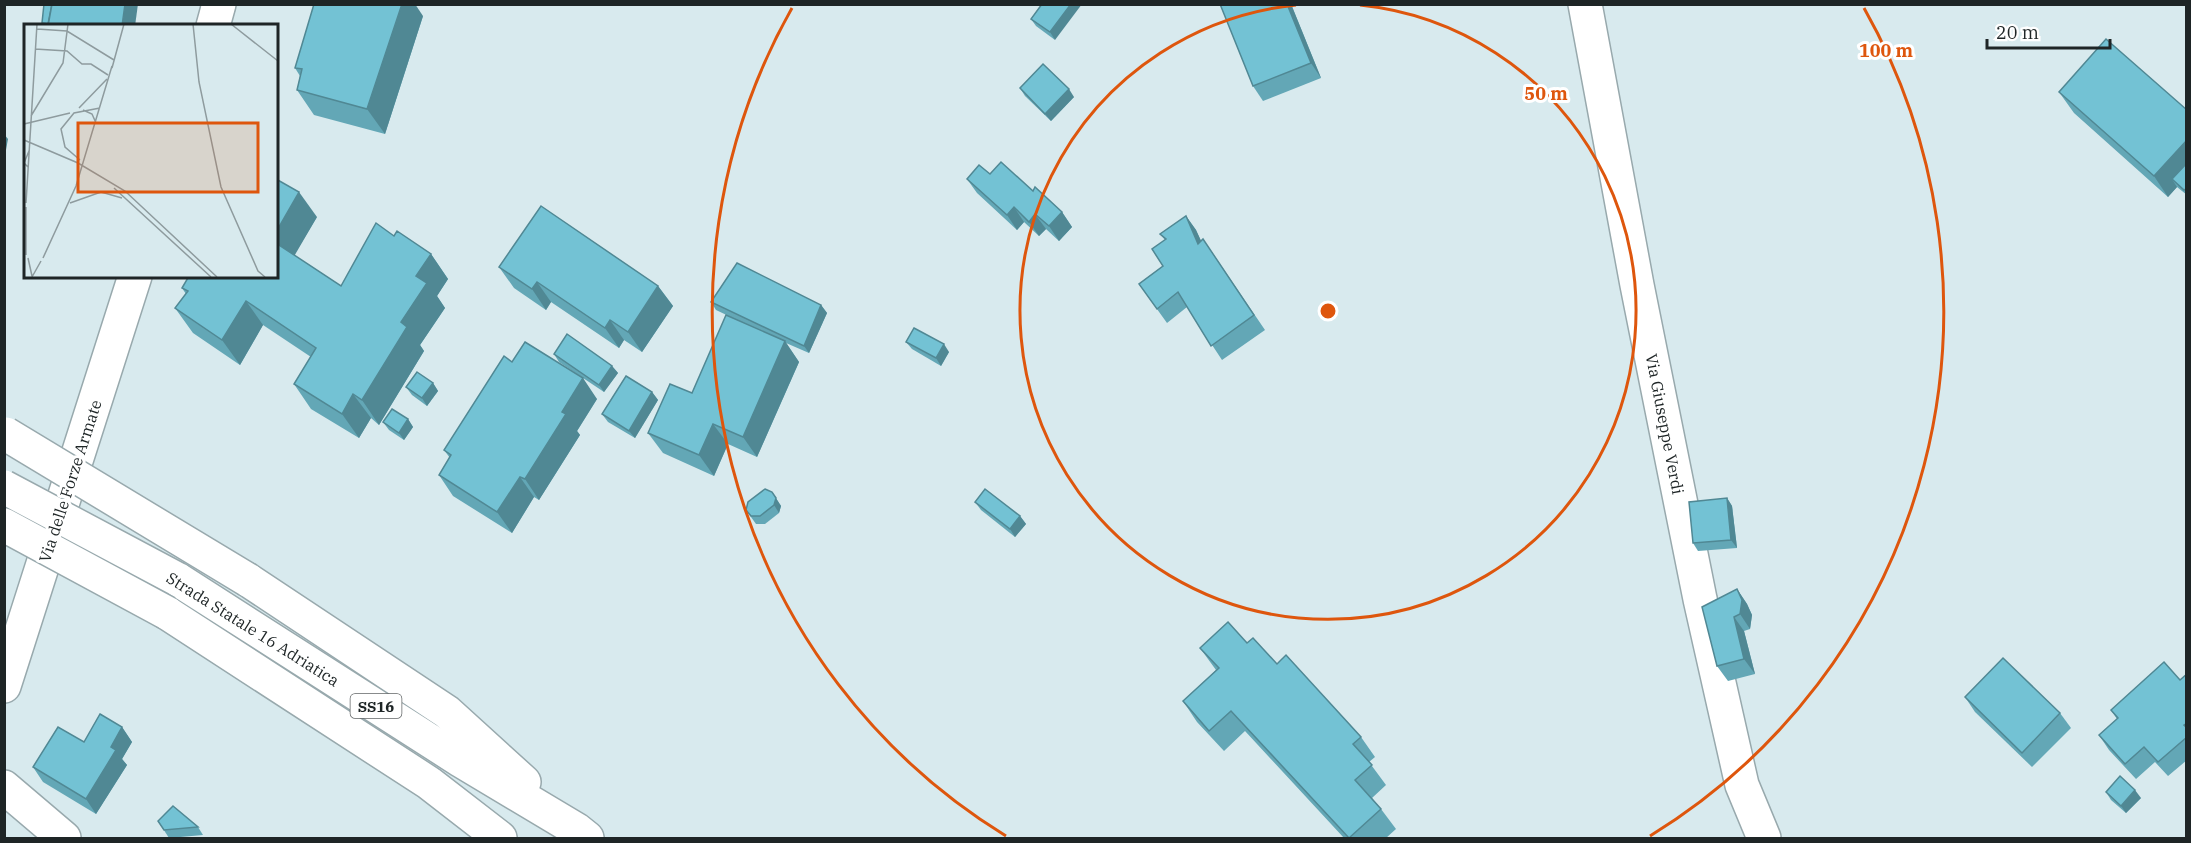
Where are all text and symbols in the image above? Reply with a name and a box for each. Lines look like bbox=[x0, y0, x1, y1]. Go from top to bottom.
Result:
scale bar bbox=[1987, 12, 2110, 50]
text: 20 m bbox=[1996, 21, 2039, 44]
inset map bbox=[24, 24, 278, 278]
text: 100 m bbox=[1859, 39, 1914, 62]
text: 50 m bbox=[1524, 82, 1568, 105]
centre of rings bbox=[1318, 301, 1338, 321]
street label: Via Giuseppe Verdi bbox=[1642, 352, 1688, 496]
street label: Via delle Forze Armate bbox=[34, 397, 106, 565]
street label: Strada Statale 16 Adriatica bbox=[163, 568, 343, 691]
road number: SS16 bbox=[350, 694, 401, 718]

